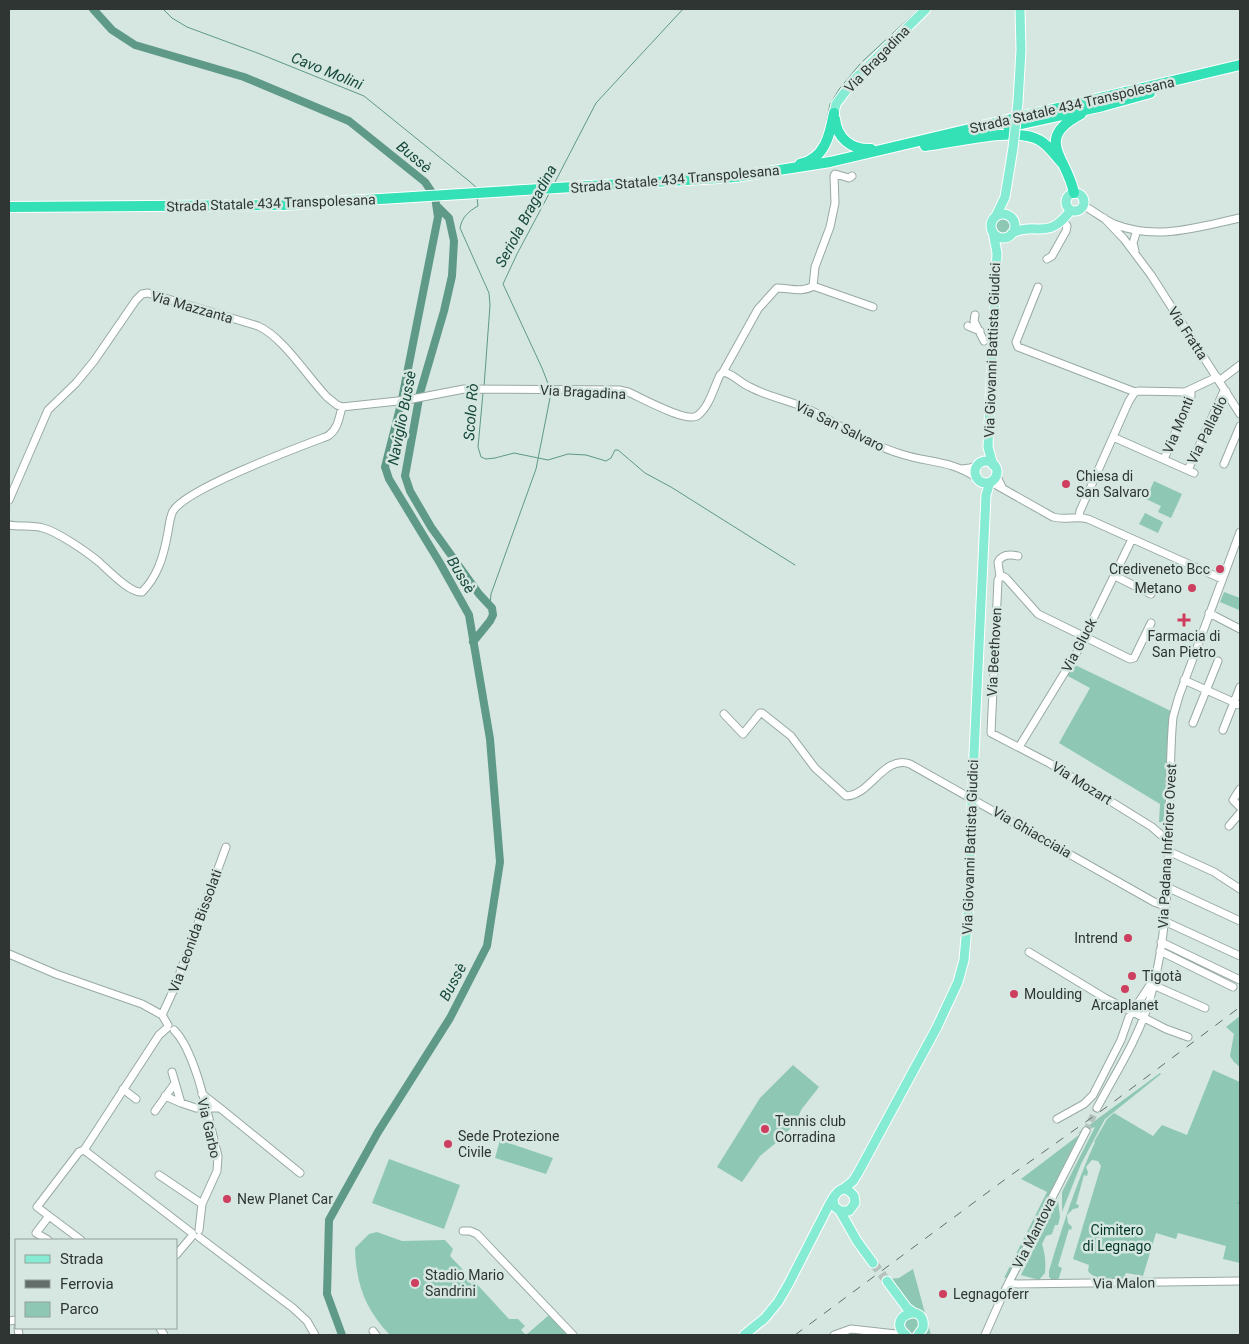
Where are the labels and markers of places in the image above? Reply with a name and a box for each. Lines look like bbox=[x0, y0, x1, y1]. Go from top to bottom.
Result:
place label: Chiesa di San Salvaro bbox=[1076, 468, 1149, 500]
marker: Chiesa di San Salvaro bbox=[1060, 478, 1072, 490]
place label: Crediveneto Bcc bbox=[1109, 561, 1210, 577]
marker: Crediveneto Bcc bbox=[1214, 563, 1226, 575]
place label: Metano bbox=[1134, 580, 1182, 596]
marker: Metano bbox=[1186, 582, 1198, 594]
marker: Farmacia di San Pietro bbox=[1178, 614, 1190, 626]
place label: Farmacia di San Pietro bbox=[1148, 628, 1220, 660]
place label: Intrend bbox=[1074, 930, 1118, 946]
marker: Intrend bbox=[1122, 932, 1134, 944]
place label: Tigotà bbox=[1142, 968, 1182, 984]
marker: Tigotà bbox=[1126, 970, 1138, 982]
marker: Arcaplanet bbox=[1119, 983, 1131, 995]
place label: Moulding bbox=[1024, 986, 1082, 1002]
marker: Moulding bbox=[1008, 988, 1020, 1000]
place label: Arcaplanet bbox=[1091, 997, 1159, 1013]
place label: Tennis club Corradina bbox=[775, 1113, 846, 1145]
marker: Tennis club Corradina bbox=[759, 1123, 771, 1135]
place label: Sede Protezione Civile bbox=[458, 1128, 559, 1160]
marker: Sede Protezione Civile bbox=[442, 1138, 454, 1150]
place label: New Planet Car bbox=[237, 1191, 333, 1207]
marker: New Planet Car bbox=[221, 1193, 233, 1205]
place label: Stadio Mario Sandrini bbox=[425, 1267, 504, 1299]
marker: Stadio Mario Sandrini bbox=[409, 1277, 421, 1289]
place label: Legnagoferr bbox=[953, 1286, 1029, 1302]
marker: Legnagoferr bbox=[937, 1288, 949, 1300]

